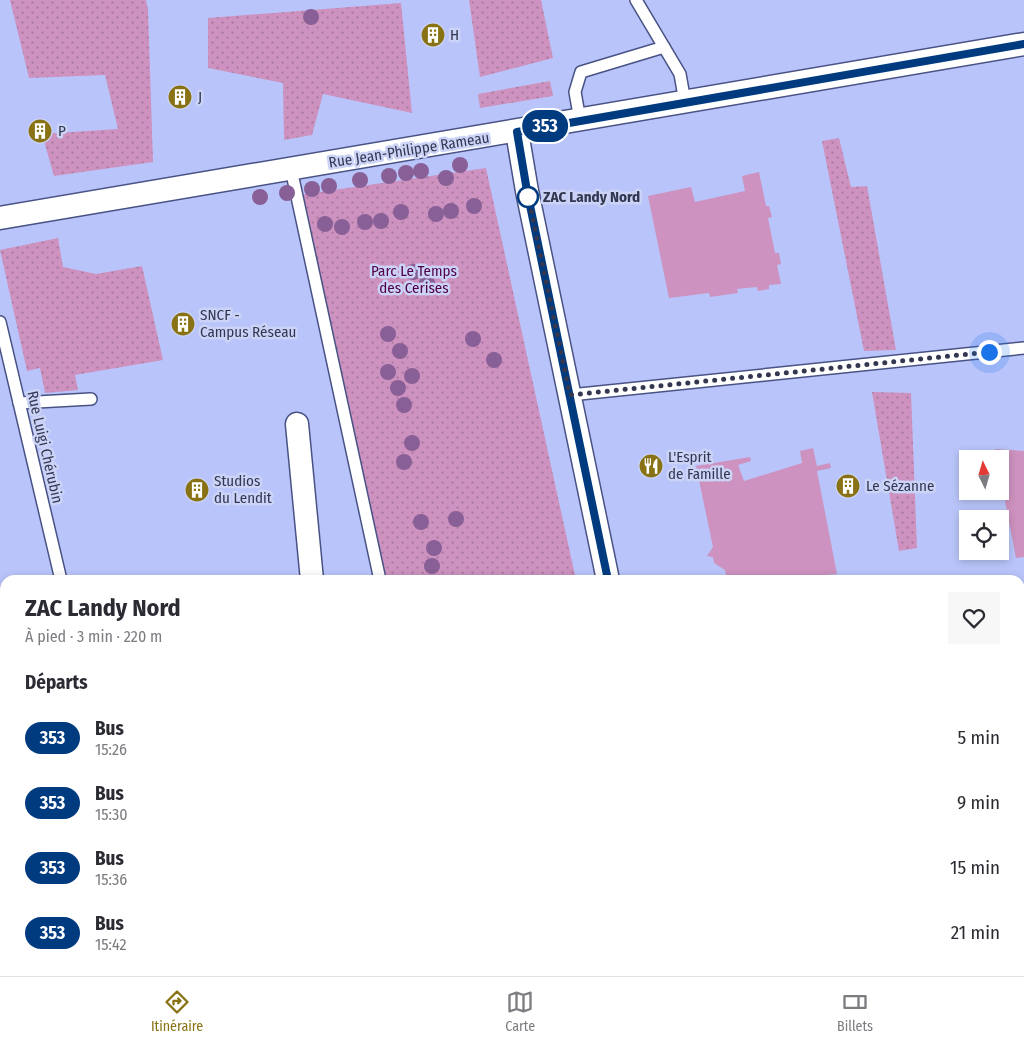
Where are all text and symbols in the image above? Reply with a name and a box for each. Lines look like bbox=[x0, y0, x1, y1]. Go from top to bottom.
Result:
building icon: H bbox=[420, 22, 446, 48]
place label: H bbox=[450, 26, 459, 44]
building icon: J bbox=[167, 84, 193, 110]
place label: J bbox=[198, 88, 202, 106]
line badge: 353 bbox=[516, 110, 574, 142]
text: 353 bbox=[532, 115, 558, 137]
building icon: P bbox=[27, 118, 53, 144]
place label: P bbox=[58, 122, 66, 140]
street label: Rue Jean-Philippe Rameau bbox=[327, 128, 491, 172]
marker: ZAC Landy Nord bbox=[517, 186, 539, 208]
place label: ZAC Landy Nord bbox=[543, 188, 640, 206]
park label: Parc Le Temps des Cerises bbox=[371, 262, 457, 297]
place label: SNCF - Campus Réseau bbox=[200, 306, 296, 341]
building icon: SNCF - Campus Réseau bbox=[170, 311, 196, 337]
your location bbox=[977, 340, 1002, 365]
street label: Rue Luigi Chérubin bbox=[23, 389, 67, 505]
place label: L'Esprit de Famille bbox=[668, 448, 731, 483]
north arrow bbox=[959, 450, 1009, 500]
map controls bbox=[959, 450, 1009, 560]
restaurant icon: L'Esprit de Famille bbox=[638, 453, 664, 479]
place label: Studios du Lendit bbox=[214, 472, 272, 507]
building icon: Le Sézanne bbox=[835, 473, 861, 499]
building icon: Studios du Lendit bbox=[184, 477, 210, 503]
place label: Le Sézanne bbox=[866, 477, 934, 495]
button: locate bbox=[959, 510, 1009, 560]
button: heart bbox=[948, 592, 1000, 644]
text: ZAC Landy Nord bbox=[25, 594, 181, 622]
text: À pied · 3 min · 220 m bbox=[25, 627, 162, 646]
text: Départs bbox=[25, 671, 88, 694]
text: Bus bbox=[95, 717, 124, 740]
text: 5 min bbox=[957, 726, 1000, 749]
text: 353 bbox=[40, 727, 65, 749]
text: 15:26 bbox=[95, 740, 127, 759]
text: Bus bbox=[95, 782, 124, 805]
text: 9 min bbox=[957, 791, 1000, 814]
text: 353 bbox=[40, 792, 65, 814]
text: 15:30 bbox=[95, 805, 128, 824]
text: Bus bbox=[95, 847, 124, 870]
text: 15 min bbox=[950, 856, 1000, 879]
text: 353 bbox=[40, 857, 65, 879]
text: 15:36 bbox=[95, 870, 127, 889]
text: Bus bbox=[95, 912, 124, 935]
text: 21 min bbox=[951, 921, 1000, 944]
text: 353 bbox=[40, 922, 65, 944]
text: 15:42 bbox=[95, 935, 127, 954]
tab: Itinéraire bbox=[151, 988, 203, 1035]
tab: Carte bbox=[505, 988, 535, 1035]
tab: Billets bbox=[837, 988, 873, 1035]

